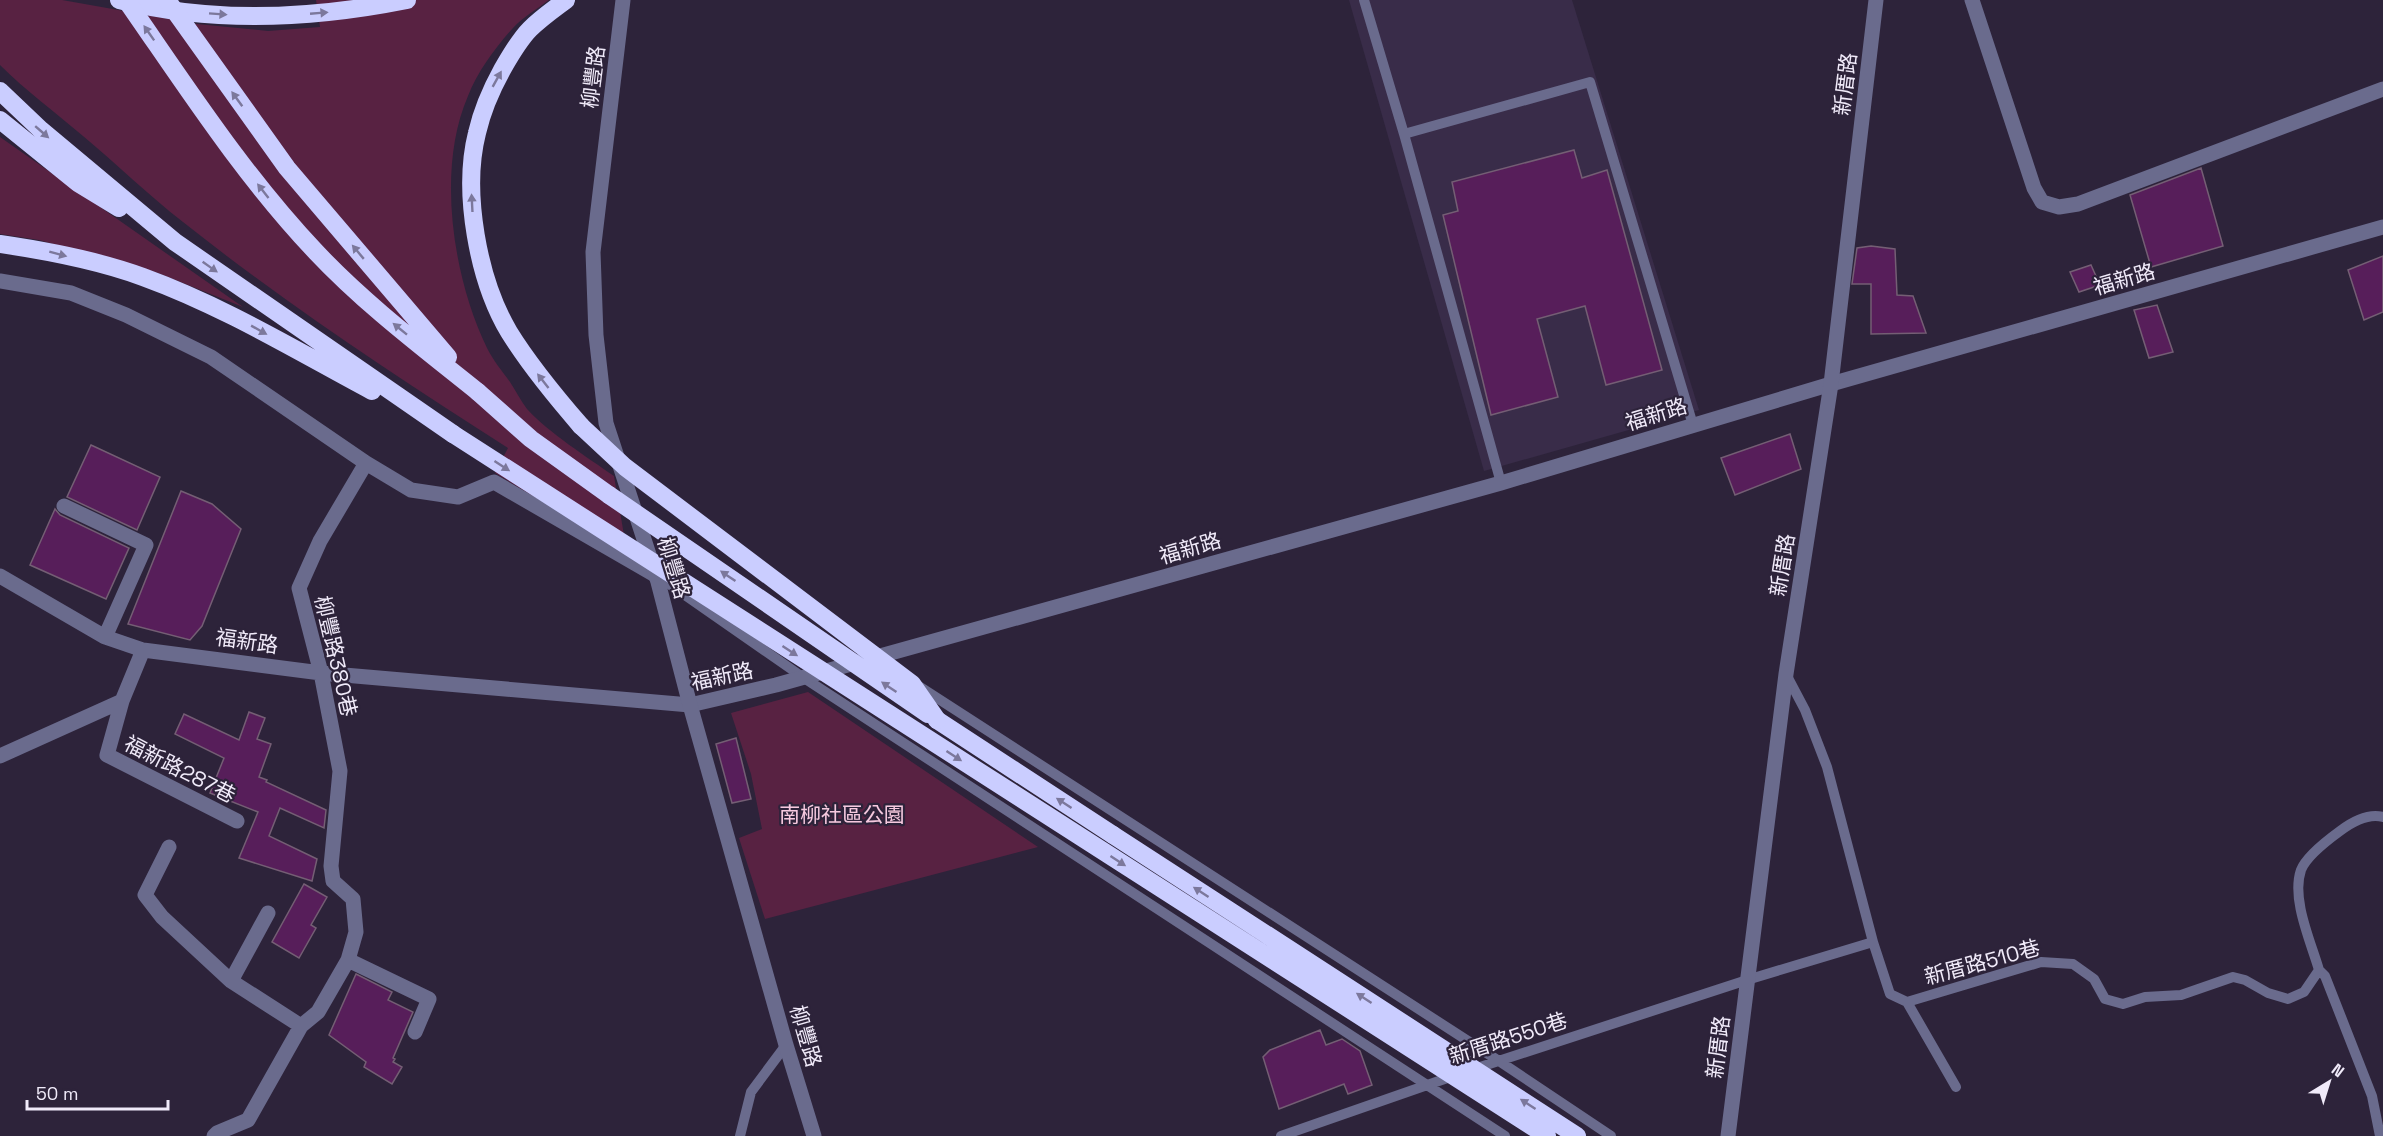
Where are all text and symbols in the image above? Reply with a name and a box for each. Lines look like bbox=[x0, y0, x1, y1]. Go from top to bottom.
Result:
one-way arrow bbox=[310, 8, 329, 18]
one-way arrow bbox=[209, 10, 228, 19]
one-way arrow bbox=[144, 25, 155, 41]
street label: 柳豐路 bbox=[576, 44, 610, 110]
street label: 新厝路 bbox=[1828, 51, 1862, 117]
one-way arrow bbox=[492, 71, 502, 88]
one-way arrow bbox=[231, 92, 243, 108]
one-way arrow bbox=[35, 125, 50, 138]
one-way arrow bbox=[256, 183, 269, 199]
one-way arrow bbox=[468, 193, 477, 212]
one-way arrow bbox=[352, 245, 365, 260]
one-way arrow bbox=[48, 249, 67, 259]
street label: 福新路 bbox=[2090, 257, 2158, 301]
one-way arrow bbox=[202, 261, 218, 273]
one-way arrow bbox=[393, 323, 408, 336]
one-way arrow bbox=[251, 325, 268, 335]
one-way arrow bbox=[537, 373, 550, 389]
street label: 福新路 bbox=[1622, 392, 1690, 436]
one-way arrow bbox=[494, 460, 510, 471]
street label: 福新路 bbox=[1156, 526, 1224, 570]
street label: 新厝路 bbox=[1764, 532, 1800, 598]
street label: 柳豐路 bbox=[652, 534, 696, 602]
one-way arrow bbox=[720, 571, 736, 582]
street label: 柳豐路380巷 bbox=[309, 593, 363, 719]
street label: 福新路 bbox=[214, 623, 280, 659]
one-way arrow bbox=[782, 645, 798, 656]
street label: 福新路 bbox=[688, 656, 756, 696]
one-way arrow bbox=[881, 682, 897, 693]
street label: 福新路287巷 bbox=[120, 729, 240, 809]
one-way arrow bbox=[946, 750, 962, 761]
one-way arrow bbox=[1057, 797, 1073, 809]
park label: 南柳社區公園 bbox=[779, 801, 905, 828]
one-way arrow bbox=[1110, 855, 1126, 866]
one-way arrow bbox=[1193, 887, 1209, 898]
street label: 新厝路510巷 bbox=[1921, 934, 2043, 990]
one-way arrow bbox=[1357, 992, 1373, 1004]
street label: 柳豐路 bbox=[784, 1002, 828, 1070]
street label: 新厝路550巷 bbox=[1446, 1006, 1570, 1070]
street label: 新厝路 bbox=[1701, 1014, 1735, 1080]
north arrow bbox=[2299, 1052, 2359, 1112]
text: N bbox=[2327, 1059, 2349, 1082]
scale bar bbox=[27, 1073, 168, 1111]
text: 50 m bbox=[36, 1082, 78, 1105]
one-way arrow bbox=[1520, 1099, 1536, 1110]

